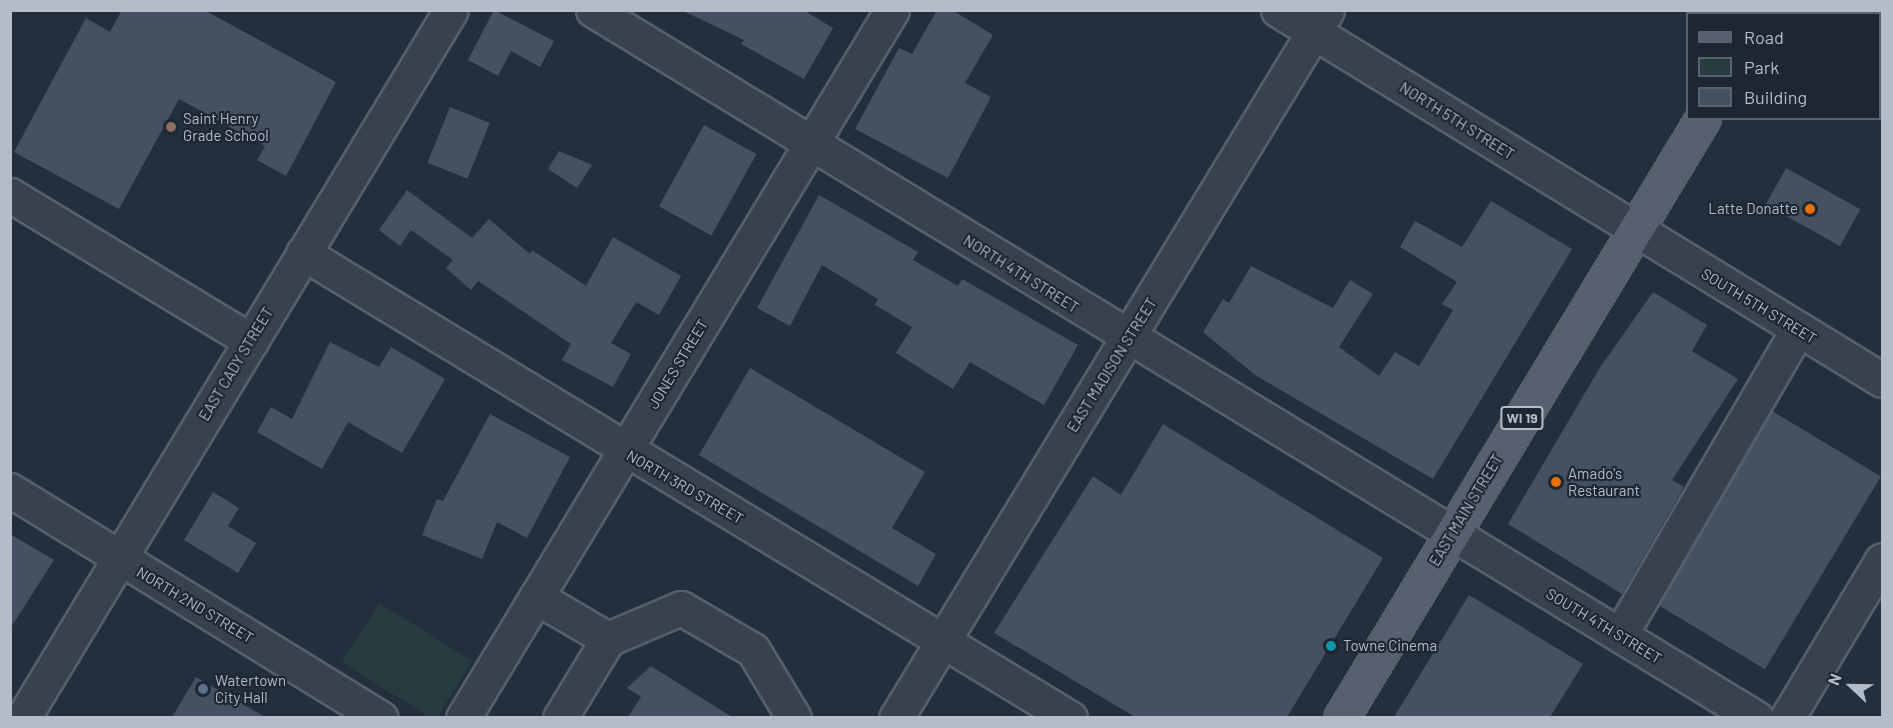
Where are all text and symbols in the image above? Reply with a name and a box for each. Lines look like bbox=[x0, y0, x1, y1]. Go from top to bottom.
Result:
legend bbox=[1686, 12, 1881, 120]
text: Road bbox=[1744, 26, 1784, 48]
text: Park bbox=[1744, 56, 1779, 78]
street label: NORTH 5TH STREET bbox=[1396, 78, 1518, 164]
text: Building bbox=[1744, 86, 1807, 108]
place label: Saint Henry Grade School bbox=[183, 109, 269, 144]
marker: Saint Henry Grade School bbox=[164, 120, 178, 134]
place label: Latte Donatte bbox=[1708, 200, 1798, 218]
marker: Latte Donatte bbox=[1803, 202, 1817, 216]
street label: NORTH 4TH STREET bbox=[960, 231, 1082, 317]
street label: SOUTH 5TH STREET bbox=[1698, 265, 1820, 347]
street label: EAST MADISON STREET bbox=[1063, 295, 1161, 435]
street label: EAST CADY STREET bbox=[195, 304, 277, 424]
street label: JONES STREET bbox=[644, 316, 712, 412]
road number: WI 19 bbox=[1500, 407, 1544, 429]
street label: NORTH 3RD STREET bbox=[623, 446, 747, 528]
street label: EAST MAIN STREET bbox=[1425, 451, 1507, 569]
place label: Amado's Restaurant bbox=[1568, 464, 1640, 499]
marker: Amado's Restaurant bbox=[1549, 475, 1563, 489]
street label: NORTH 2ND STREET bbox=[133, 563, 257, 647]
street label: SOUTH 4TH STREET bbox=[1543, 584, 1665, 668]
place label: Towne Cinema bbox=[1343, 637, 1437, 655]
marker: Towne Cinema bbox=[1324, 639, 1338, 653]
north arrow bbox=[1821, 656, 1881, 716]
place label: Watertown City Hall bbox=[215, 671, 286, 706]
text: N bbox=[1823, 671, 1845, 688]
marker: Watertown City Hall bbox=[196, 682, 210, 696]

